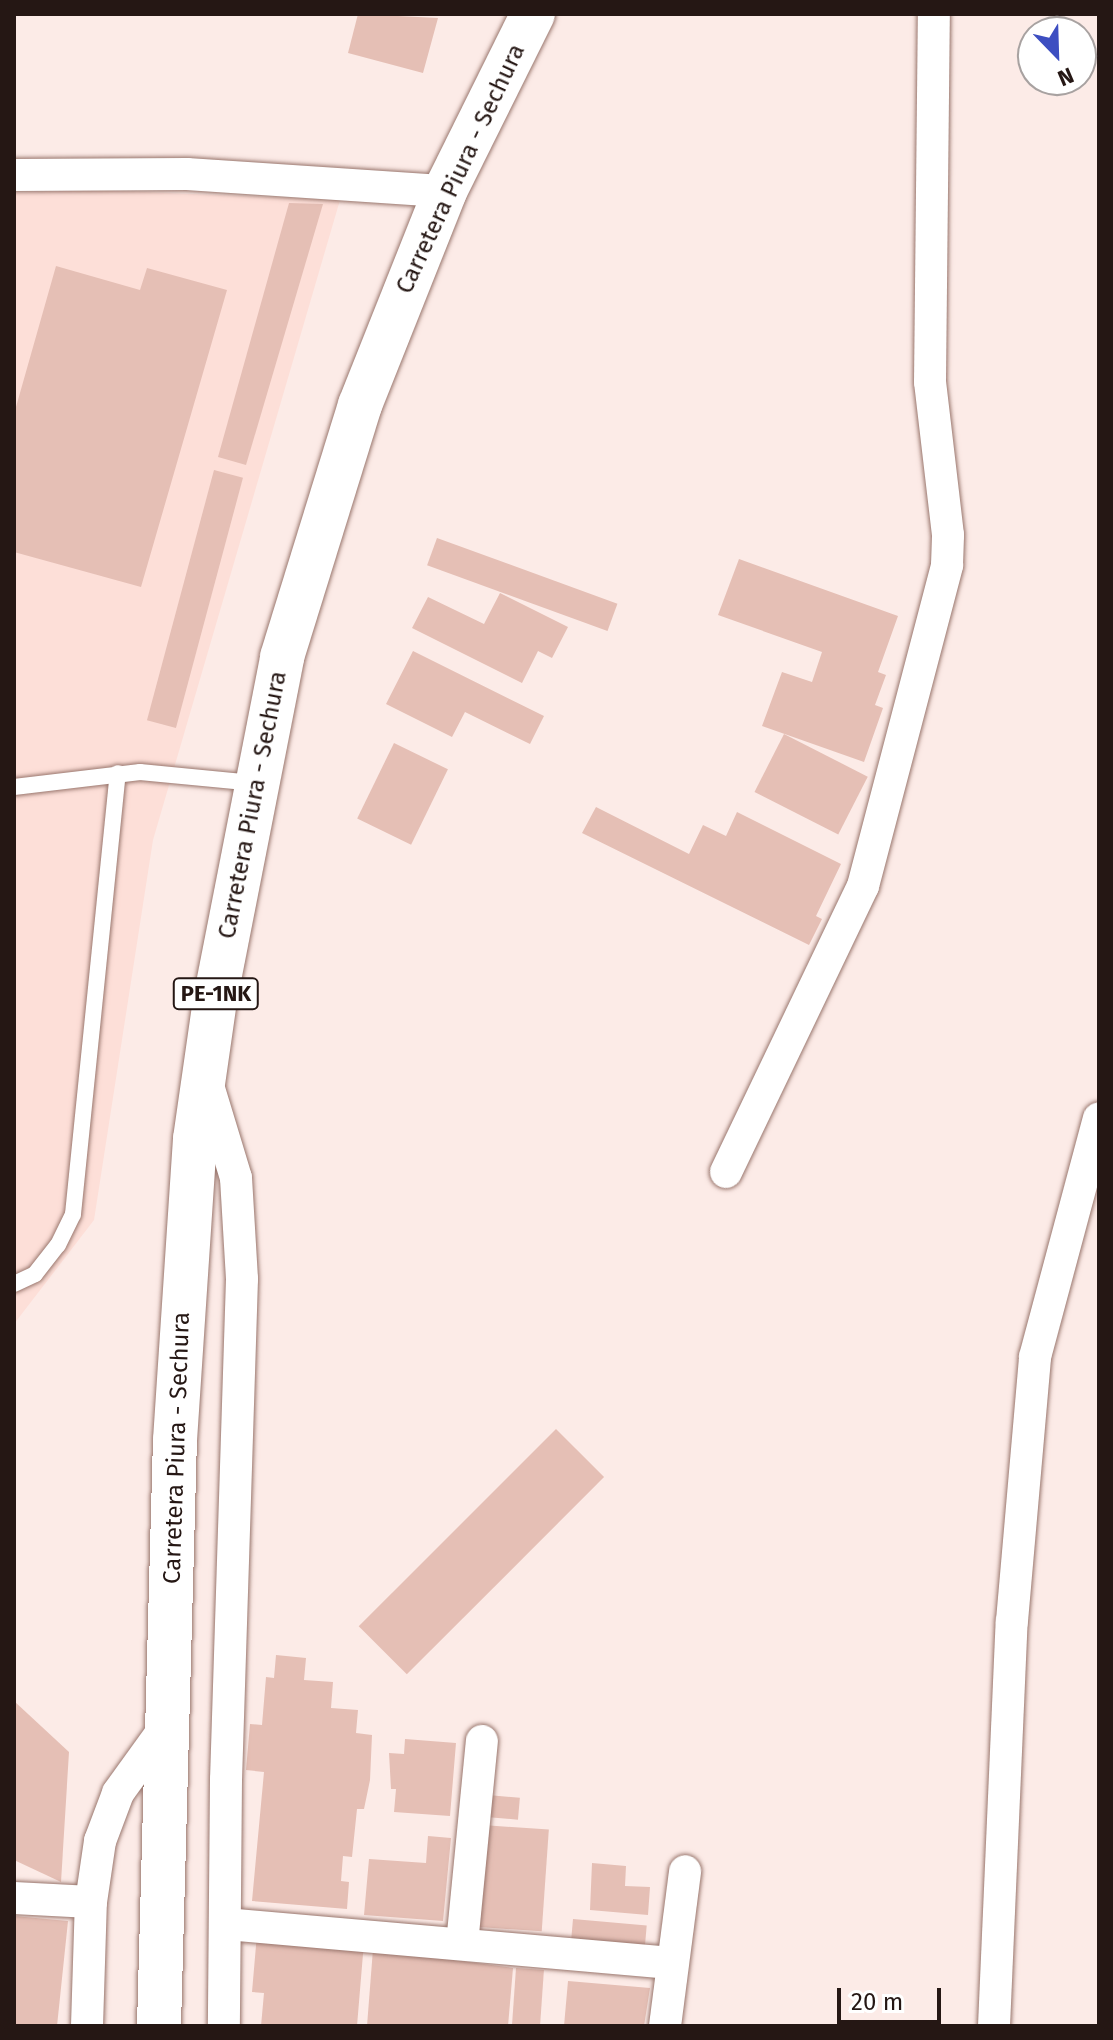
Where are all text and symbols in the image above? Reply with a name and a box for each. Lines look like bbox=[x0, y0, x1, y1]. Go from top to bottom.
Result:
north arrow bbox=[1017, 16, 1097, 96]
street label: Carretera Piura - Sechura bbox=[390, 40, 532, 298]
text: N bbox=[1054, 61, 1078, 92]
street label: Carretera Piura - Sechura bbox=[213, 669, 293, 941]
road number: PE-1NK bbox=[172, 976, 260, 1012]
street label: Carretera Piura - Sechura bbox=[158, 1312, 196, 1584]
scale bar bbox=[841, 1972, 945, 2022]
text: 20 m bbox=[851, 1988, 903, 2016]

